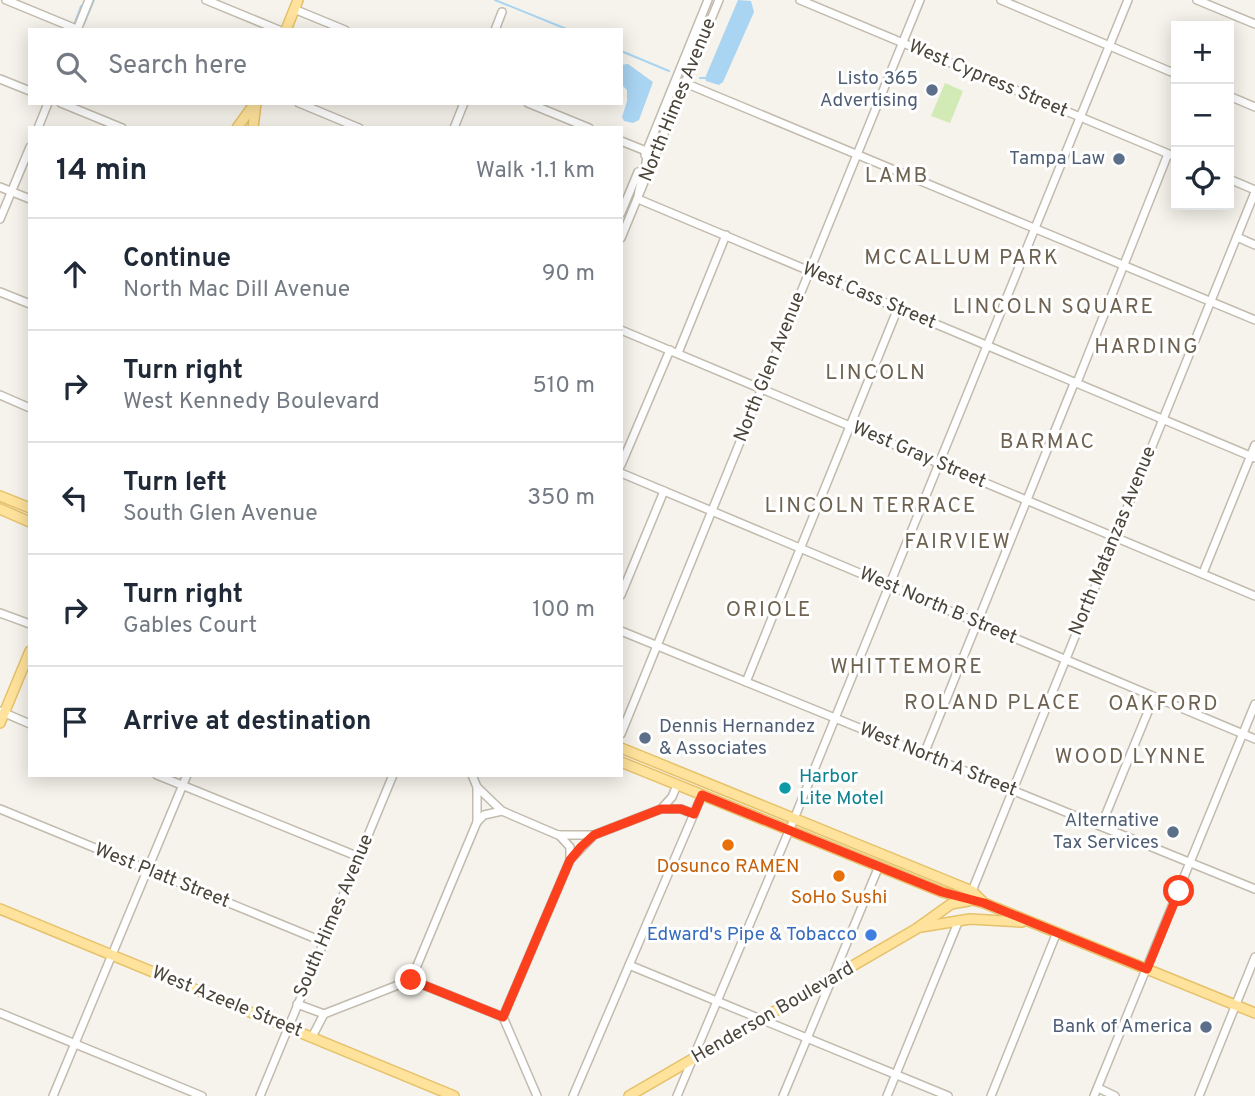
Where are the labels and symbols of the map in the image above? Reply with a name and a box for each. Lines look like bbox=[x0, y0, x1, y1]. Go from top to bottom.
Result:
street label: North Himes Avenue bbox=[634, 15, 722, 185]
street label: West Cypress Street bbox=[905, 35, 1071, 123]
place label: Listo 365 Advertising bbox=[820, 67, 918, 113]
marker: Listo 365 Advertising bbox=[924, 82, 940, 98]
place label: Tampa Law bbox=[1009, 147, 1105, 171]
marker: Tampa Law bbox=[1111, 151, 1127, 167]
district label: LAMB bbox=[865, 163, 929, 190]
district label: MCCALLUM PARK bbox=[864, 245, 1060, 272]
street label: West Cass Street bbox=[799, 257, 939, 335]
street label: North Glen Avenue bbox=[729, 288, 811, 446]
district label: LINCOLN SQUARE bbox=[953, 294, 1155, 321]
district label: HARDING bbox=[1094, 334, 1200, 361]
district label: LINCOLN bbox=[825, 360, 927, 387]
street label: West Gray Street bbox=[849, 416, 989, 494]
district label: BARMAC bbox=[1000, 429, 1096, 456]
street label: North Matanzas Avenue bbox=[1064, 443, 1162, 639]
district label: LINCOLN TERRACE bbox=[765, 493, 977, 520]
district label: FAIRVIEW bbox=[904, 529, 1012, 556]
street label: West North B Street bbox=[856, 562, 1020, 650]
district label: ORIOLE bbox=[726, 597, 812, 624]
district label: WHITTEMORE bbox=[830, 654, 984, 681]
district label: ROLAND PLACE bbox=[904, 690, 1082, 717]
district label: OAKFORD bbox=[1108, 691, 1220, 718]
place label: Dennis Hernandez & Associates bbox=[659, 715, 815, 761]
street label: West North A Street bbox=[856, 717, 1020, 803]
marker: Dennis Hernandez & Associates bbox=[637, 730, 653, 746]
district label: WOOD LYNNE bbox=[1055, 744, 1207, 771]
place label: Harbor Lite Motel bbox=[799, 765, 884, 811]
marker: Harbor Lite Motel bbox=[777, 780, 793, 796]
place label: Alternative Tax Services bbox=[1052, 809, 1159, 855]
marker: Alternative Tax Services bbox=[1165, 824, 1181, 840]
street label: South Himes Avenue bbox=[289, 831, 379, 1001]
marker: Dosunco RAMEN bbox=[720, 837, 736, 853]
street label: West Platt Street bbox=[91, 838, 233, 914]
place label: Dosunco RAMEN bbox=[656, 855, 800, 879]
marker: SoHo Sushi bbox=[831, 868, 847, 884]
route start bbox=[1163, 875, 1194, 906]
place label: SoHo Sushi bbox=[791, 886, 887, 910]
place label: Edward's Pipe & Tobacco bbox=[647, 923, 857, 947]
marker: Edward's Pipe & Tobacco bbox=[863, 927, 879, 943]
street label: Henderson Boulevard bbox=[688, 957, 858, 1069]
street label: West Azeele Street bbox=[148, 961, 306, 1043]
route end bbox=[395, 964, 426, 995]
place label: Bank of America bbox=[1052, 1015, 1192, 1039]
marker: Bank of America bbox=[1198, 1019, 1214, 1035]

